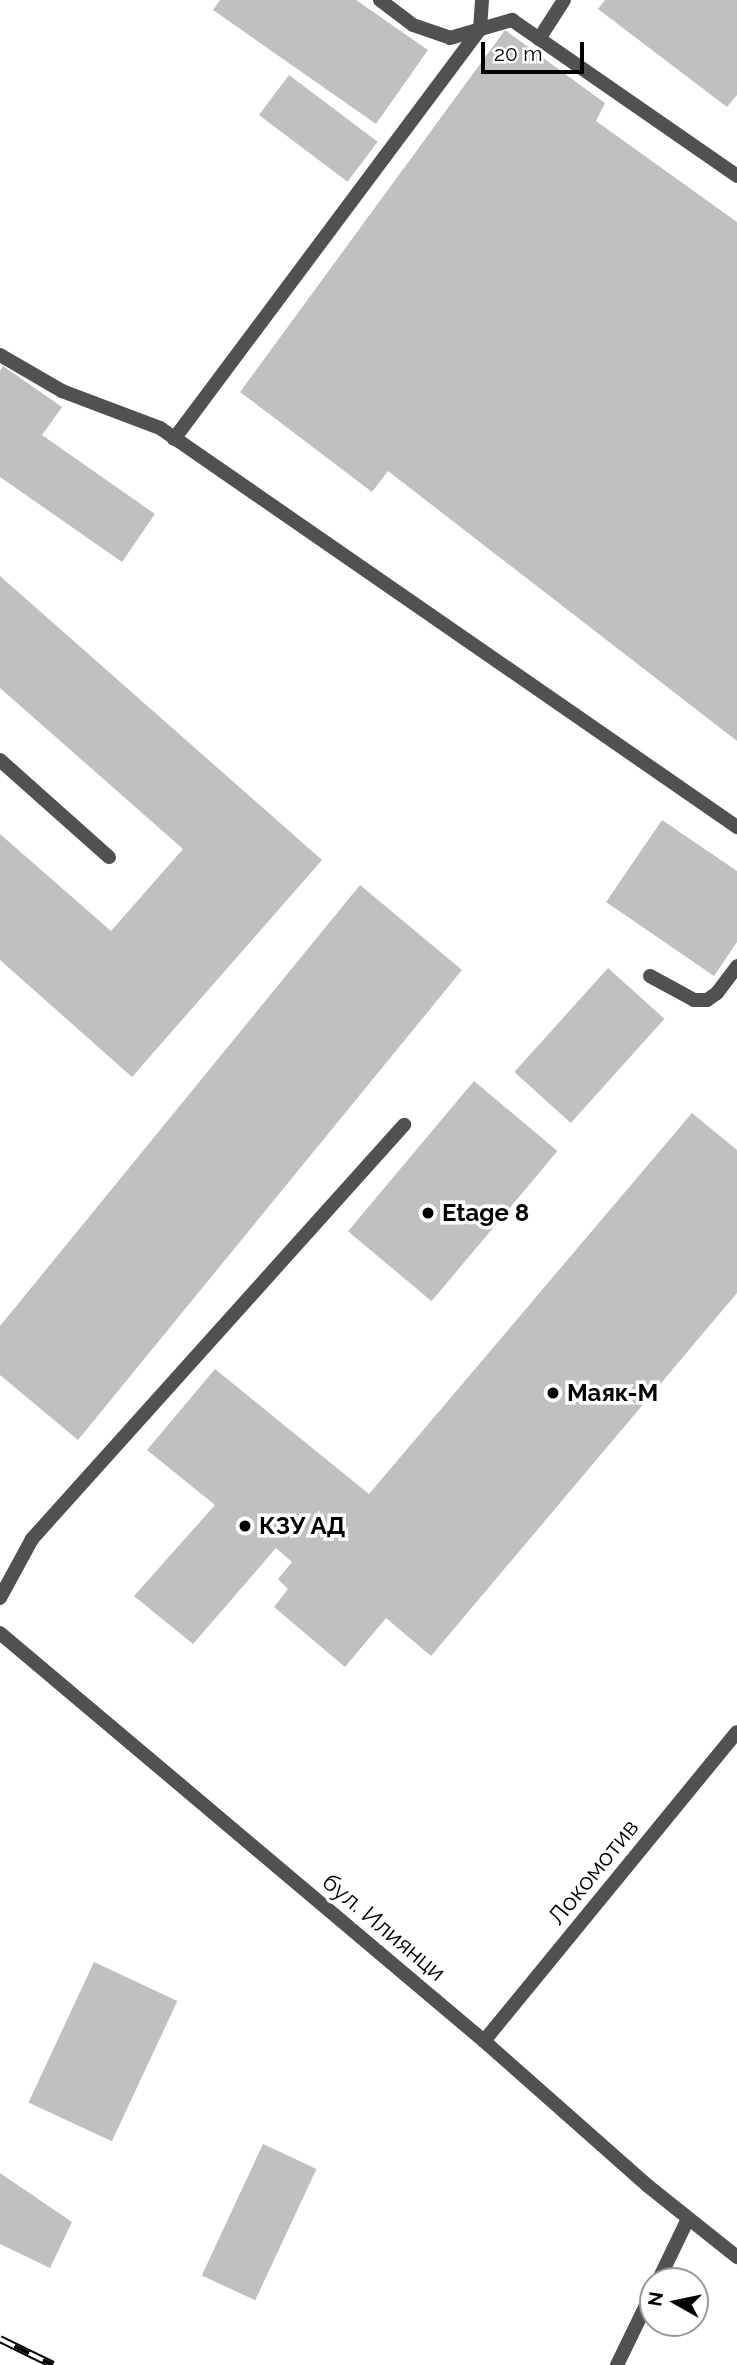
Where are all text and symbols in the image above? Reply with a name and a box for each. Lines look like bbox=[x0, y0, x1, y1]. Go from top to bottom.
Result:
scale bar bbox=[485, 28, 588, 72]
text: 20 m bbox=[494, 41, 542, 66]
place label: Etage 8 bbox=[442, 1199, 529, 1227]
marker: Etage 8 bbox=[420, 1205, 436, 1221]
place label: Маяк-М bbox=[567, 1379, 658, 1407]
marker: Маяк-М bbox=[545, 1385, 561, 1401]
place label: КЗУ АД bbox=[259, 1512, 346, 1540]
marker: КЗУ АД bbox=[237, 1518, 253, 1534]
street label: Локомотив bbox=[542, 1813, 644, 1931]
street label: бул. Илиянци bbox=[316, 1867, 452, 1987]
north arrow bbox=[639, 2267, 709, 2337]
text: N bbox=[643, 2290, 667, 2308]

